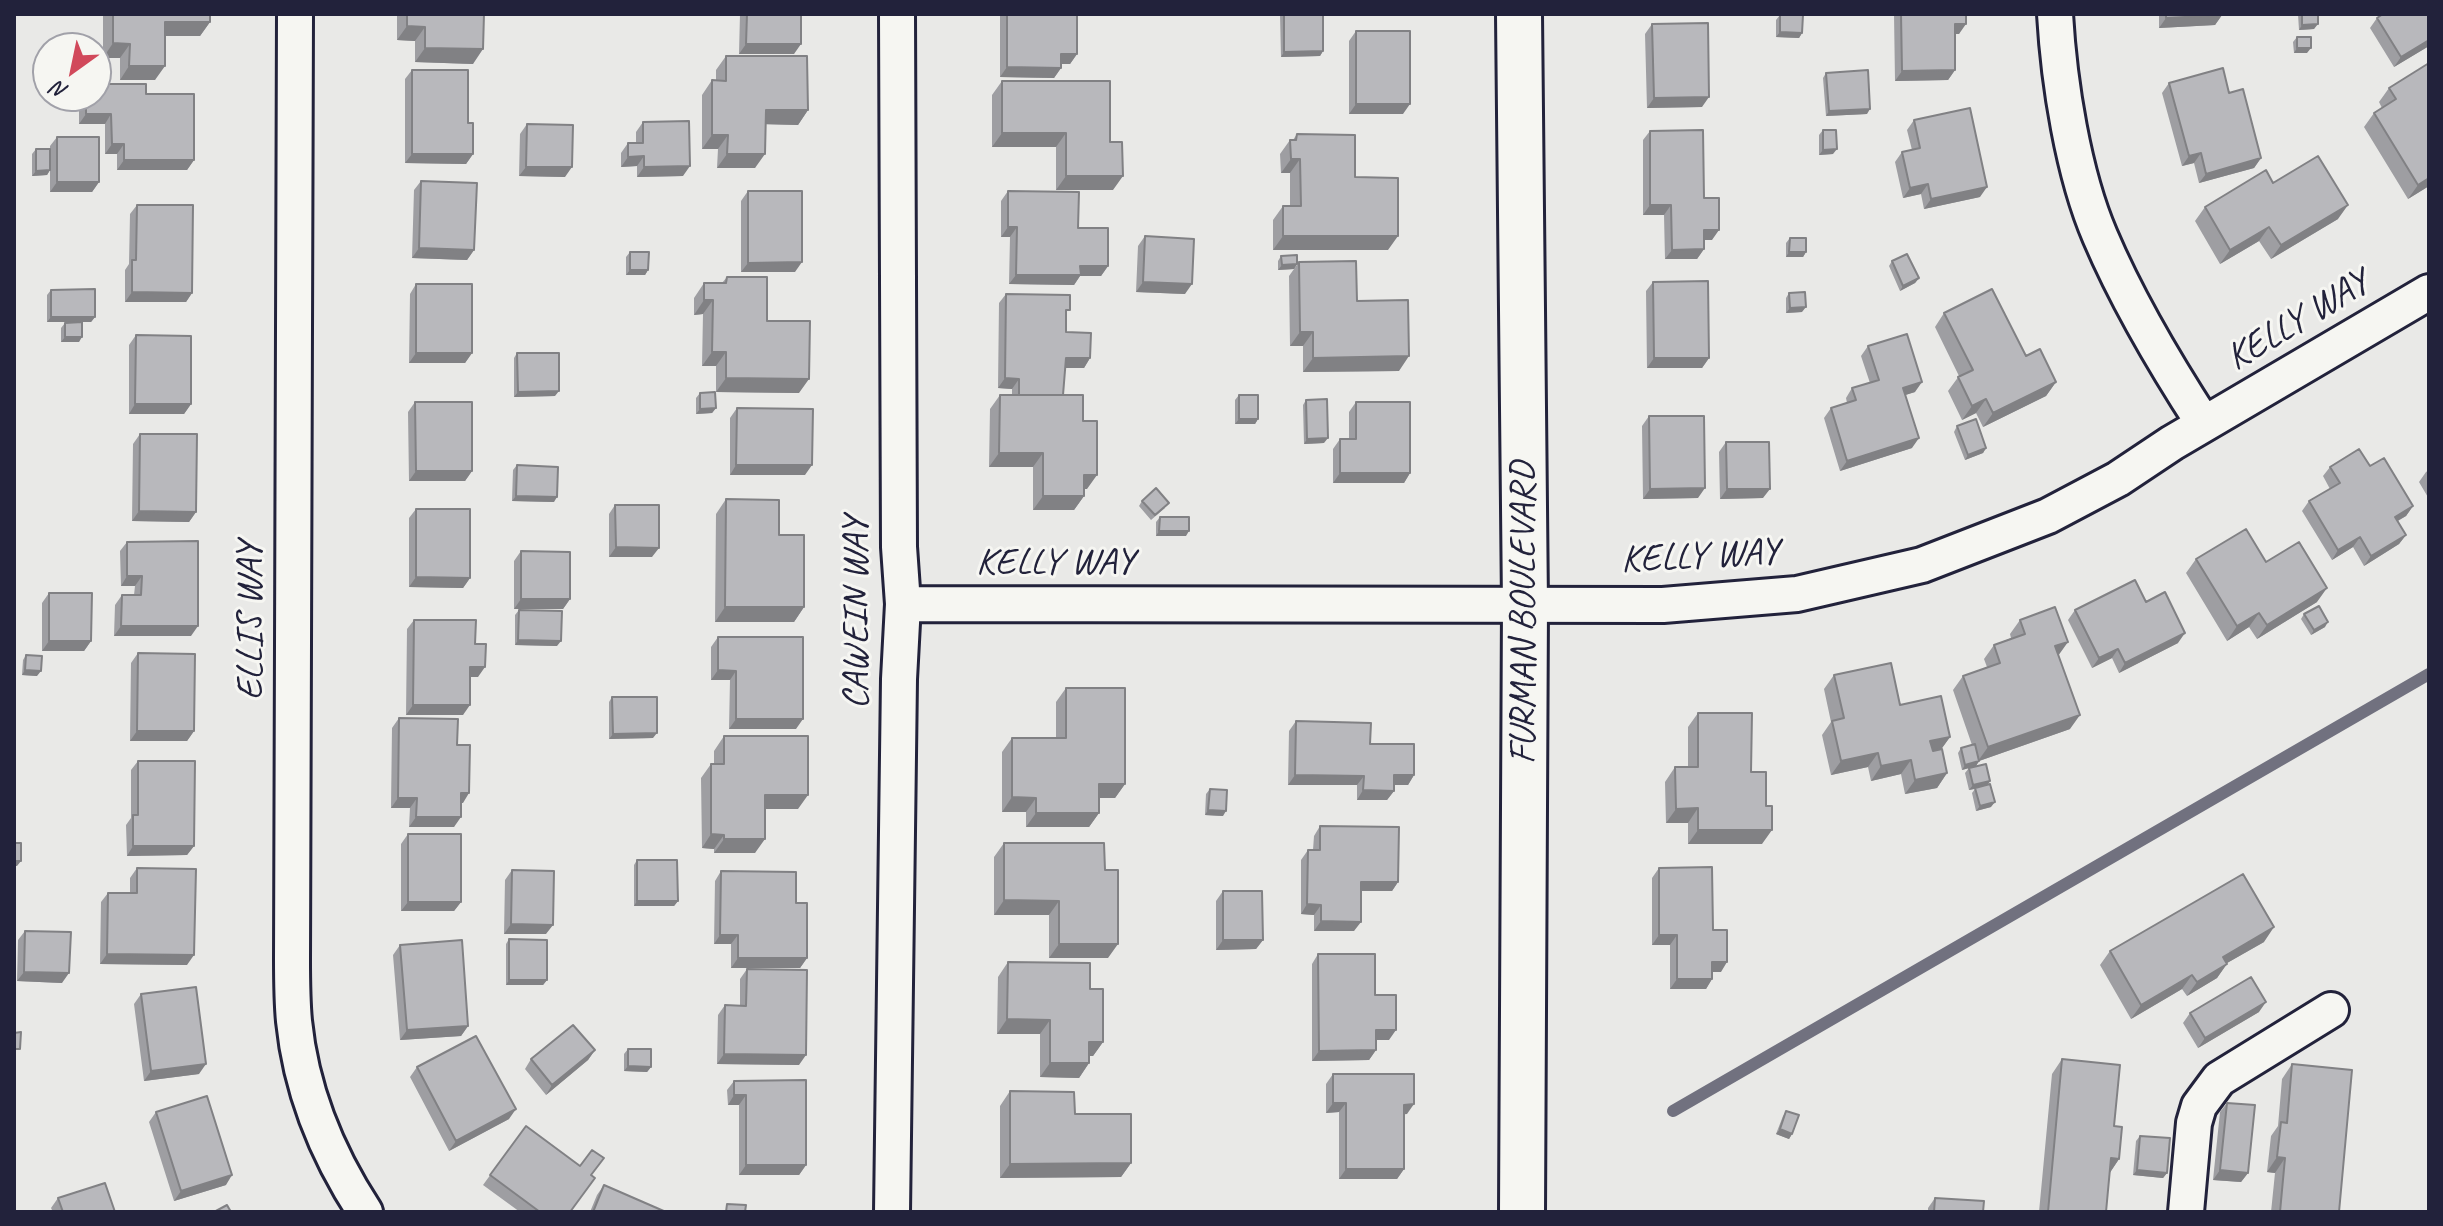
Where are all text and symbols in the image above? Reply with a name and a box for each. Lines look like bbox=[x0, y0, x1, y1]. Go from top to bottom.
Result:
north arrow bbox=[32, 32, 112, 112]
text: N bbox=[47, 75, 73, 106]
street label: KELLY WAY bbox=[2218, 261, 2378, 381]
street label: FURMAN BOULEVARD bbox=[1501, 462, 1547, 764]
street label: CAWEIN WAY bbox=[834, 517, 880, 709]
street label: KELLY WAY bbox=[1620, 530, 1780, 584]
street label: KELLY WAY bbox=[976, 540, 1134, 586]
street label: ELLIS WAY bbox=[228, 542, 274, 700]

